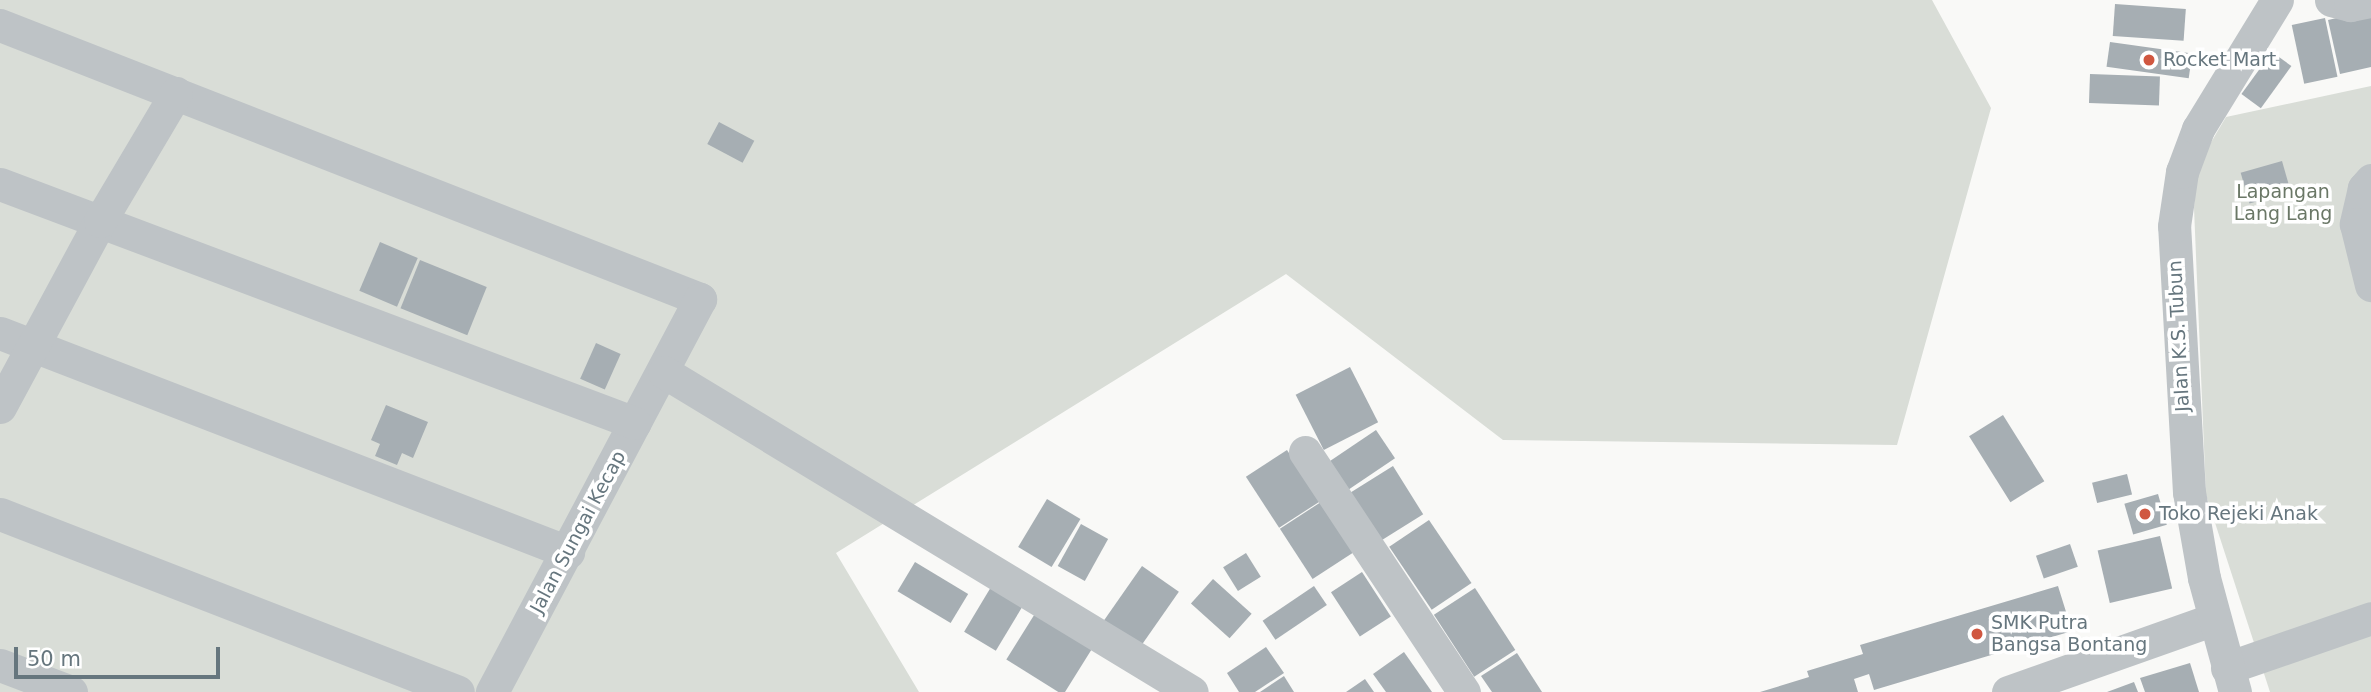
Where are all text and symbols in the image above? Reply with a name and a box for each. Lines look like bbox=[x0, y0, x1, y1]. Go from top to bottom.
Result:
place label: Rocket Mart bbox=[2163, 49, 2276, 71]
marker: Rocket Mart bbox=[2141, 52, 2157, 68]
park label: Lapangan Lang Lang bbox=[2234, 181, 2332, 225]
street label: Jalan K.S. Tubun bbox=[2164, 260, 2194, 412]
street label: Jalan Sungai Kecap bbox=[526, 447, 630, 617]
place label: Toko Rejeki Anak bbox=[2159, 503, 2318, 525]
marker: Toko Rejeki Anak bbox=[2137, 506, 2153, 522]
place label: SMK Putra Bangsa Bontang bbox=[1991, 612, 2147, 656]
marker: SMK Putra Bangsa Bontang bbox=[1969, 626, 1985, 642]
scale bar bbox=[18, 632, 224, 676]
text: 50 m bbox=[27, 647, 81, 671]

